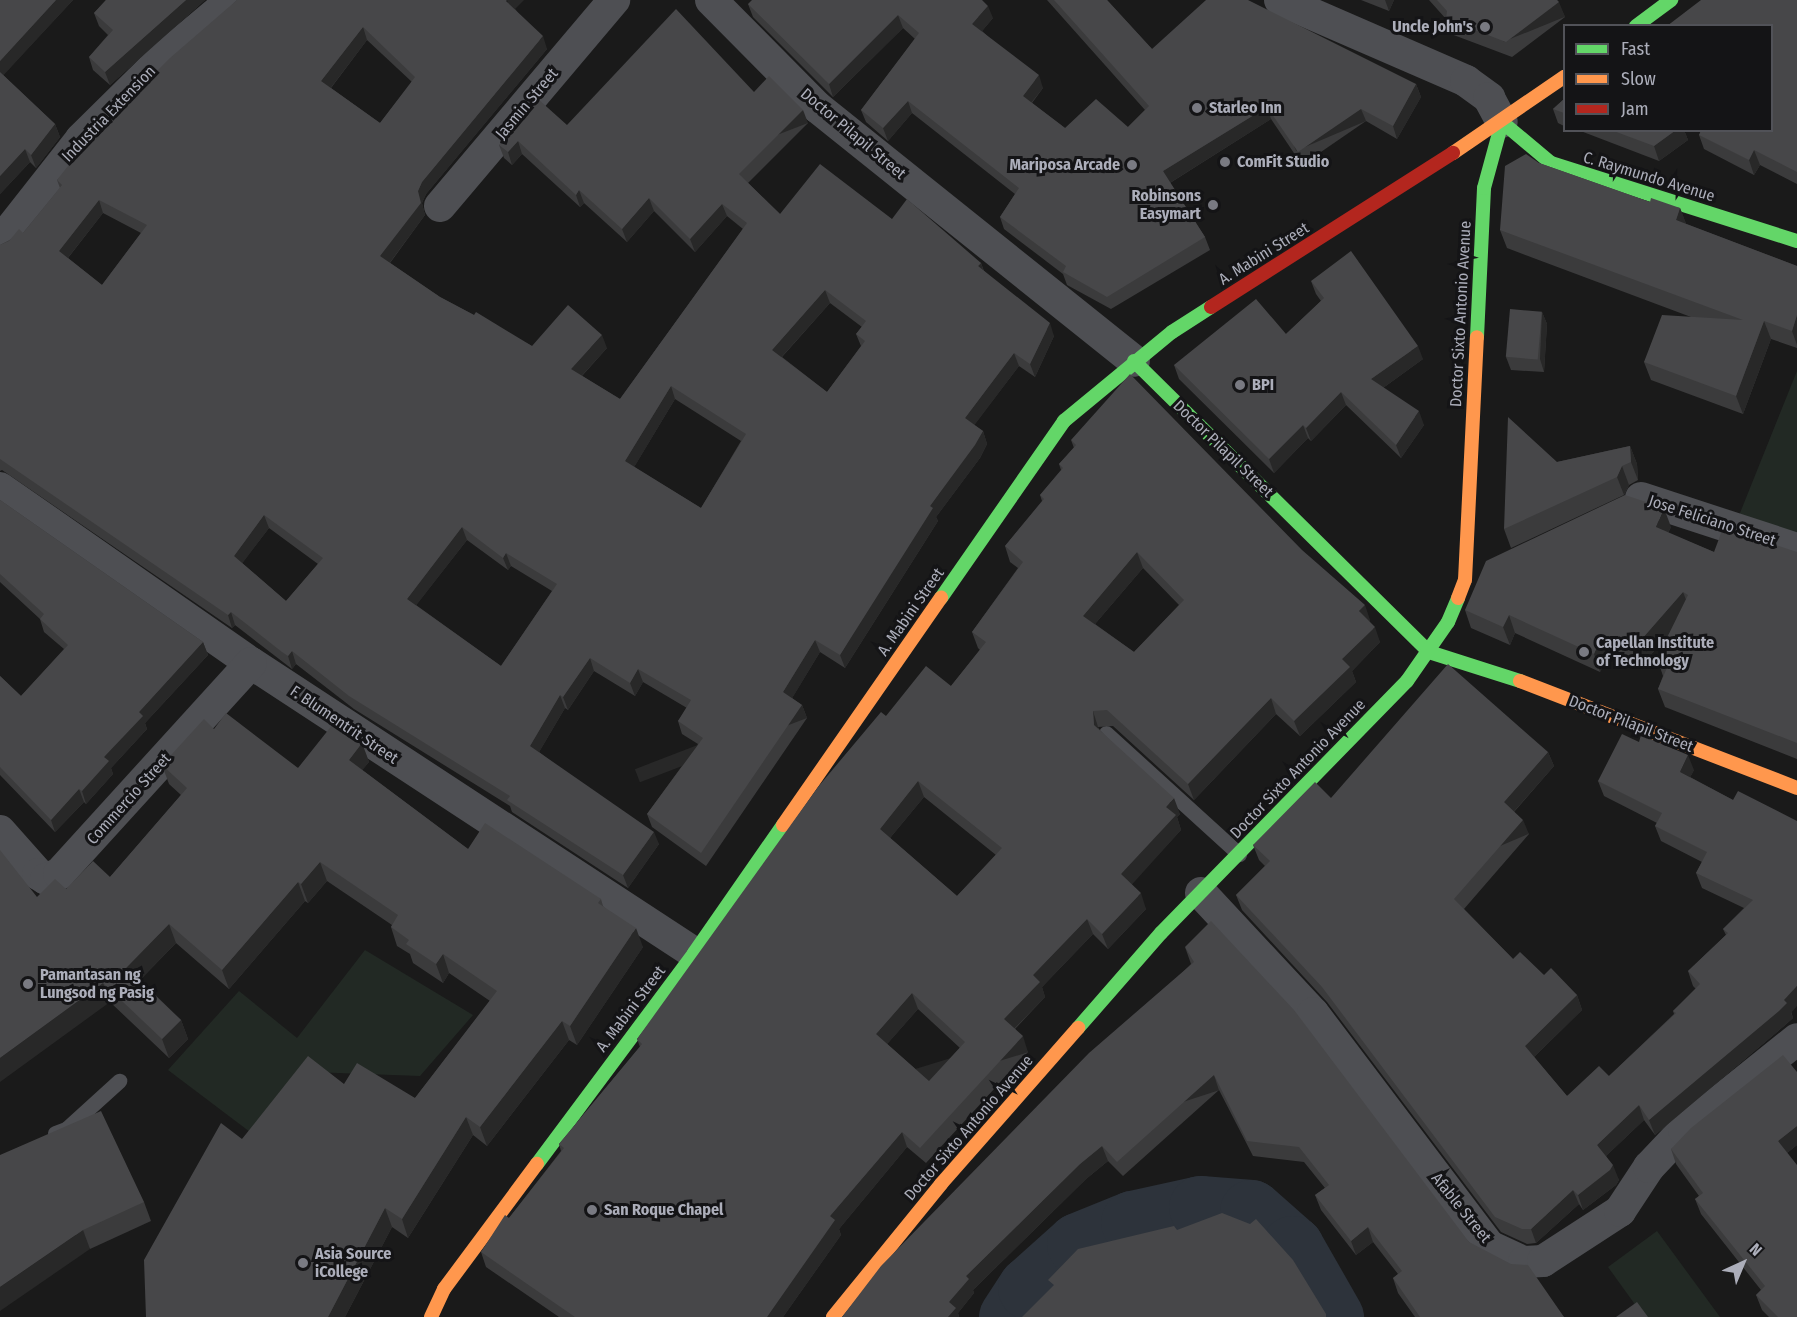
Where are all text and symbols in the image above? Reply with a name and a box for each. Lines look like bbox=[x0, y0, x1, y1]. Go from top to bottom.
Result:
place label: Uncle John's bbox=[1392, 17, 1473, 37]
marker: Uncle John's bbox=[1478, 20, 1492, 34]
legend bbox=[1563, 24, 1773, 132]
text: Fast bbox=[1621, 38, 1650, 60]
street label: Industria Extension bbox=[58, 62, 160, 166]
street label: Jasmin Street bbox=[492, 65, 562, 143]
text: Slow bbox=[1621, 68, 1656, 90]
street label: Doctor Pilapil Street bbox=[796, 84, 910, 184]
place label: Starleo Inn bbox=[1209, 98, 1282, 118]
text: Jam bbox=[1621, 98, 1649, 120]
marker: Starleo Inn bbox=[1190, 101, 1204, 115]
street label: C. Raymundo Avenue bbox=[1581, 148, 1717, 206]
place label: ComFit Studio bbox=[1237, 152, 1329, 172]
place label: Mariposa Arcade bbox=[1009, 155, 1120, 175]
marker: ComFit Studio bbox=[1218, 155, 1232, 169]
marker: Mariposa Arcade bbox=[1125, 158, 1139, 172]
place label: Robinsons Easymart bbox=[1132, 186, 1201, 224]
marker: Robinsons Easymart bbox=[1206, 198, 1220, 212]
street label: A. Mabini Street bbox=[1215, 219, 1313, 289]
street label: Doctor Sixto Antonio Avenue bbox=[1447, 220, 1475, 408]
place label: BPI bbox=[1252, 375, 1274, 395]
marker: BPI bbox=[1233, 378, 1247, 392]
street label: Doctor Pilapil Street bbox=[1169, 396, 1277, 502]
street label: Jose Feliciano Street bbox=[1646, 491, 1778, 551]
street label: A. Mabini Street bbox=[874, 564, 948, 660]
place label: Capellan Institute of Technology bbox=[1596, 633, 1714, 671]
marker: Capellan Institute of Technology bbox=[1577, 645, 1591, 659]
street label: F. Blumentrit Street bbox=[286, 682, 402, 768]
street label: Doctor Pilapil Street bbox=[1566, 691, 1696, 757]
street label: Doctor Sixto Antonio Avenue bbox=[1226, 695, 1370, 843]
street label: Commercio Street bbox=[83, 749, 175, 849]
street label: A. Mabini Street bbox=[592, 962, 670, 1056]
place label: Pamantasan ng Lungsod ng Pasig bbox=[40, 965, 154, 1003]
marker: Pamantasan ng Lungsod ng Pasig bbox=[21, 977, 35, 991]
street label: Doctor Sixto Antonio Avenue bbox=[901, 1051, 1037, 1205]
street label: Afable Street bbox=[1427, 1169, 1495, 1247]
place label: San Roque Chapel bbox=[604, 1200, 723, 1220]
marker: San Roque Chapel bbox=[585, 1203, 599, 1217]
north arrow bbox=[1713, 1233, 1773, 1293]
text: N bbox=[1746, 1240, 1766, 1260]
place label: Asia Source iCollege bbox=[315, 1244, 391, 1282]
marker: Asia Source iCollege bbox=[296, 1256, 310, 1270]

